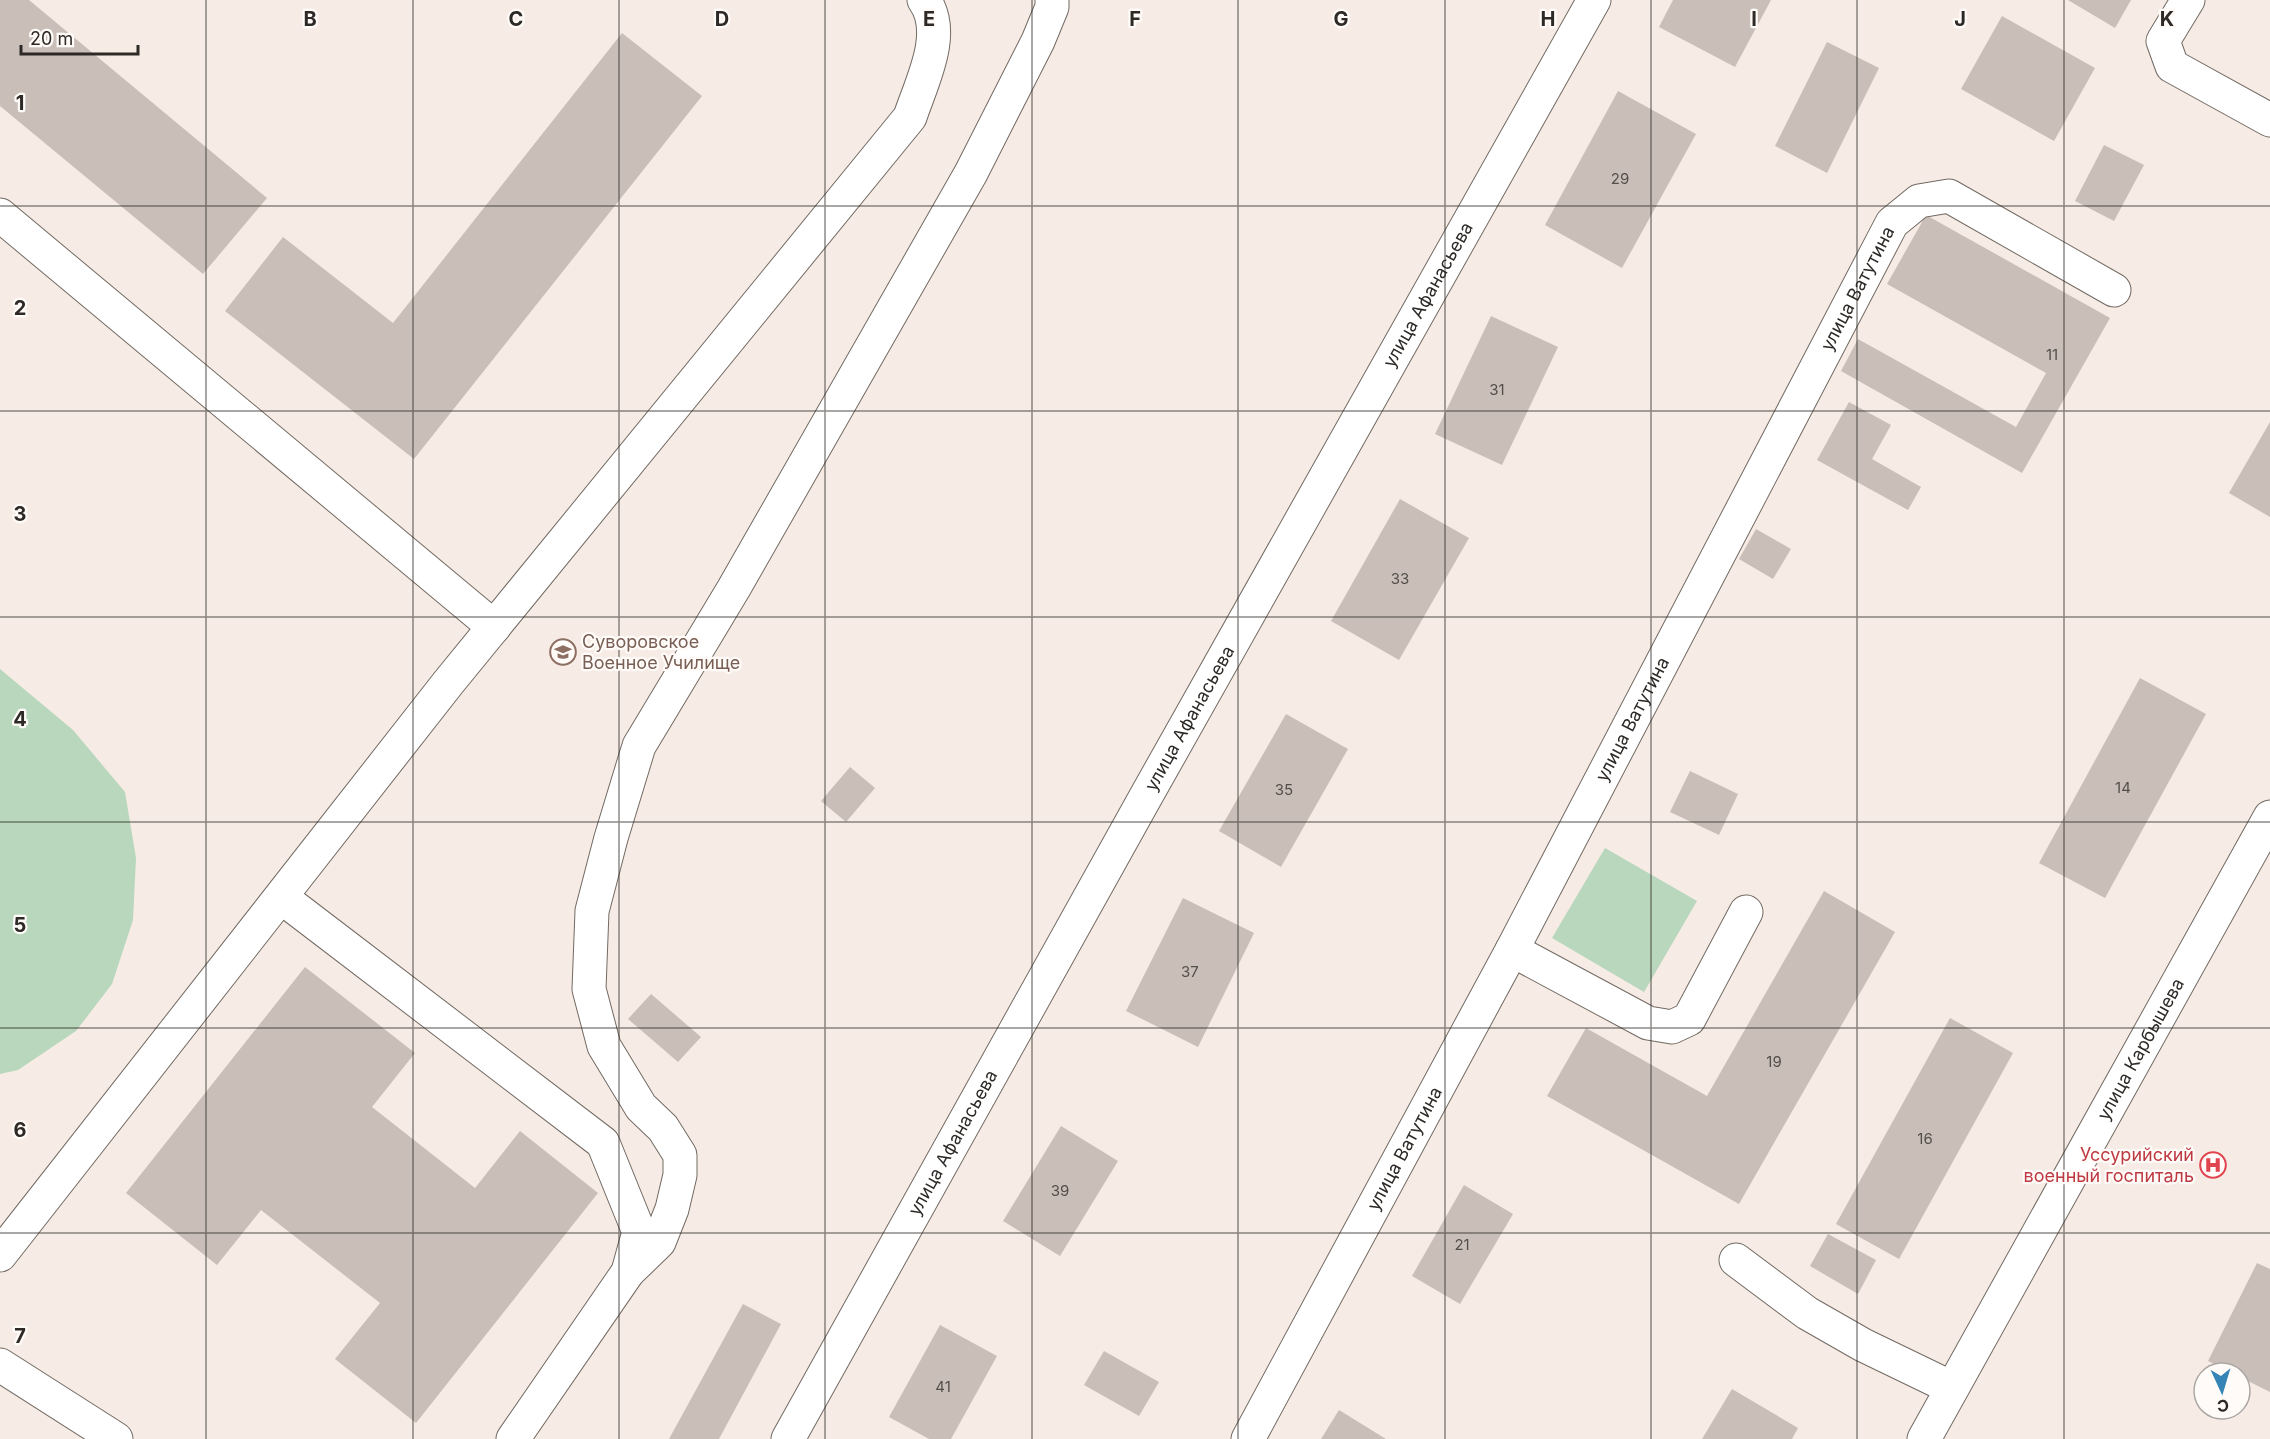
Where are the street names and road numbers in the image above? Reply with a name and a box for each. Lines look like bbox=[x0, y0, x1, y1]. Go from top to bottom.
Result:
street label: улица Афанасьева bbox=[1378, 218, 1477, 371]
street label: улица Ватутина bbox=[1816, 223, 1898, 354]
street label: улица Афанасьева bbox=[1140, 642, 1239, 795]
street label: улица Ватутина bbox=[1591, 653, 1673, 785]
street label: улица Карбышева bbox=[2093, 974, 2188, 1124]
street label: улица Афанасьева bbox=[904, 1066, 1001, 1219]
street label: улица Ватутина bbox=[1362, 1083, 1446, 1214]

